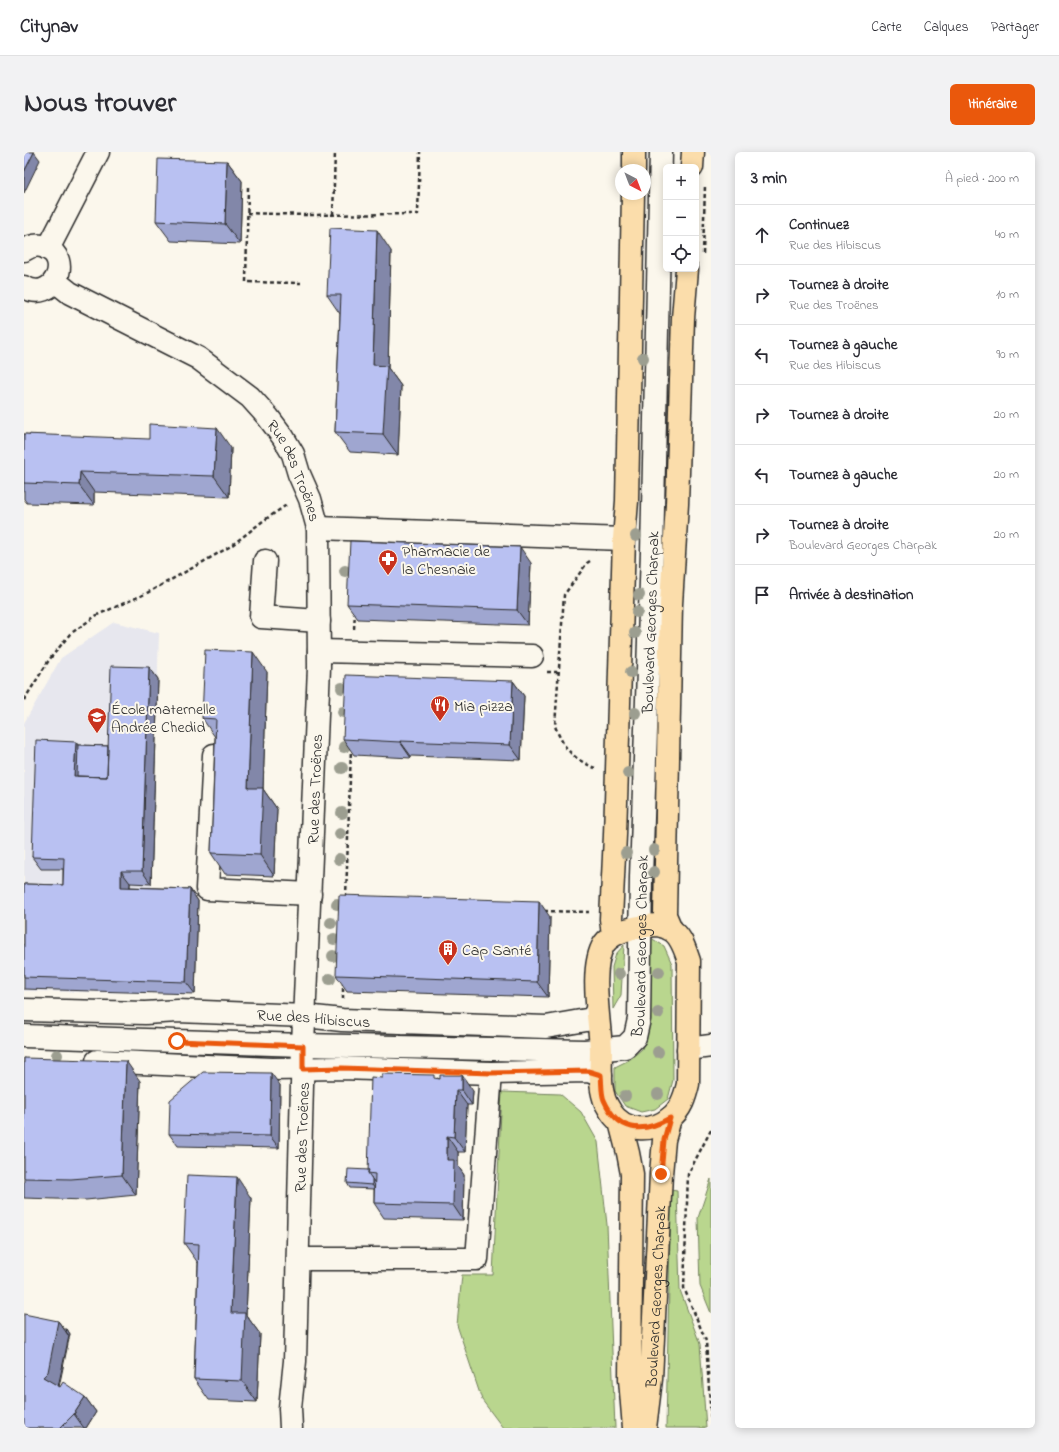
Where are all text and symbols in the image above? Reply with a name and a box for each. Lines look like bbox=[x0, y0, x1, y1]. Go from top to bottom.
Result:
text: Citynav bbox=[20, 14, 78, 41]
text: Carte bbox=[871, 17, 902, 38]
text: Calques bbox=[924, 17, 969, 38]
text: Partager bbox=[991, 17, 1039, 38]
text: Nous trouver bbox=[24, 84, 176, 125]
button: Itinéraire bbox=[950, 84, 1035, 125]
north arrow bbox=[615, 164, 651, 200]
map controls bbox=[663, 164, 699, 272]
button: + bbox=[663, 164, 699, 200]
text: 3 min bbox=[751, 166, 787, 191]
text: À pied · 200 m bbox=[945, 169, 1019, 188]
button: − bbox=[663, 200, 699, 236]
text: Continuez bbox=[789, 214, 849, 236]
icon: ahead bbox=[751, 224, 773, 246]
text: 40 m bbox=[995, 225, 1019, 244]
button: locate bbox=[663, 236, 699, 272]
text: Rue des Hibiscus bbox=[789, 236, 881, 255]
text: Tournez à droite bbox=[789, 274, 889, 296]
icon: right bbox=[751, 284, 773, 306]
text: 10 m bbox=[996, 285, 1019, 304]
text: Rue des Troënes bbox=[789, 296, 879, 315]
text: Tournez à gauche bbox=[789, 334, 897, 356]
icon: left bbox=[751, 344, 773, 366]
text: 90 m bbox=[996, 345, 1019, 364]
text: Rue des Hibiscus bbox=[789, 356, 881, 375]
icon: right bbox=[751, 404, 773, 426]
text: Tournez à droite bbox=[789, 404, 889, 426]
text: 20 m bbox=[994, 405, 1019, 424]
street label: Rue des Troënes bbox=[260, 415, 326, 524]
icon: left bbox=[751, 464, 773, 486]
text: Tournez à gauche bbox=[789, 464, 897, 486]
text: 20 m bbox=[994, 465, 1019, 484]
text: Tournez à droite bbox=[789, 514, 889, 536]
icon: right bbox=[751, 524, 773, 546]
text: 20 m bbox=[994, 525, 1019, 544]
street label: Boulevard Georges Charpak bbox=[637, 530, 666, 715]
text: Boulevard Georges Charpak bbox=[789, 536, 937, 555]
place label: Pharmacie de la Chesnaie bbox=[402, 540, 491, 582]
pharmacy icon: Pharmacie de la Chesnaie bbox=[377, 548, 399, 576]
icon: arrive bbox=[751, 584, 773, 606]
text: Arrivée à destination bbox=[789, 584, 914, 606]
restaurant icon: Mia pizza bbox=[429, 694, 451, 722]
place label: Mia pizza bbox=[454, 695, 513, 719]
place label: École maternelle Andrée Chedid bbox=[111, 698, 216, 740]
school or university icon: École maternelle Andrée Chedid bbox=[86, 706, 108, 734]
street label: Rue des Troënes bbox=[302, 734, 330, 845]
street label: Boulevard Georges Charpak bbox=[625, 854, 656, 1041]
building icon: Cap Santé bbox=[437, 938, 459, 966]
place label: Cap Santé bbox=[462, 939, 532, 963]
street label: Rue des Hibiscus bbox=[257, 1004, 371, 1035]
route start bbox=[168, 1032, 186, 1050]
street label: Rue des Troënes bbox=[289, 1082, 317, 1193]
route end bbox=[652, 1165, 670, 1183]
street label: Boulevard Georges Charpak bbox=[640, 1204, 674, 1390]

